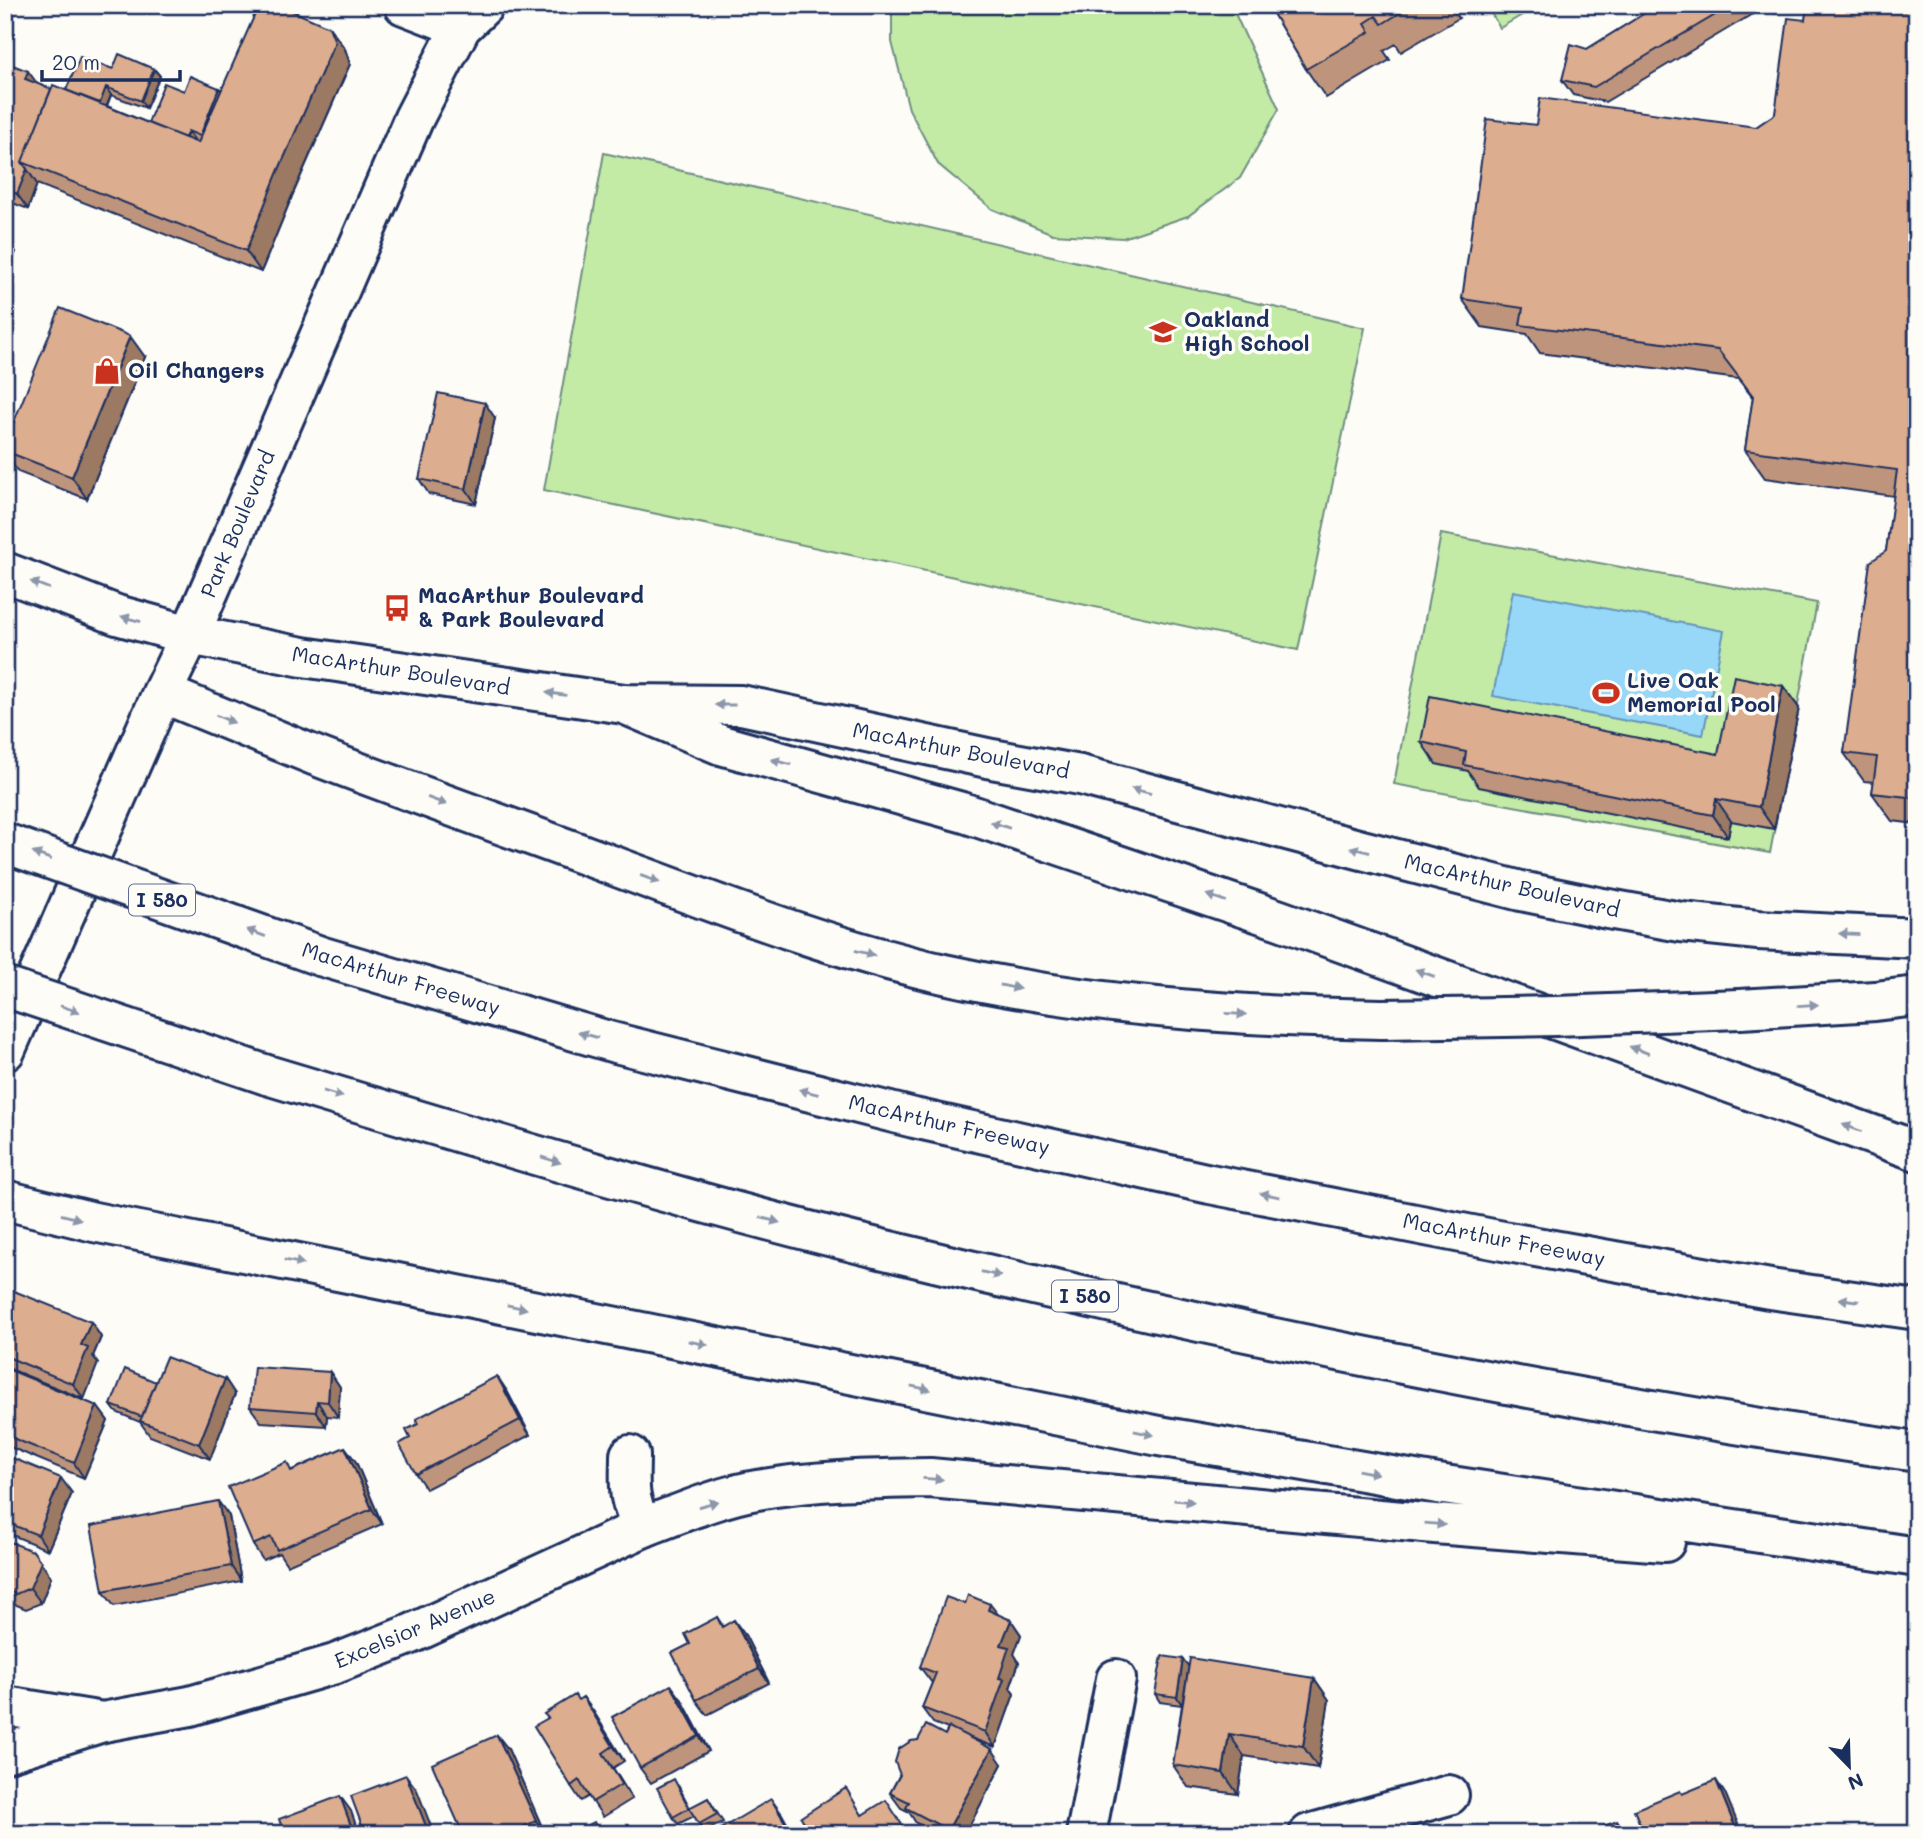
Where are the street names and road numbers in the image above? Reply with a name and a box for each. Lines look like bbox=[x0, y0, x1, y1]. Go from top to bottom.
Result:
street label: Park Boulevard bbox=[193, 446, 280, 601]
street label: MacArthur Boulevard bbox=[290, 639, 512, 700]
street label: MacArthur Boulevard bbox=[851, 715, 1072, 784]
street label: MacArthur Boulevard bbox=[1402, 847, 1623, 922]
road number: I 580 bbox=[129, 885, 195, 916]
street label: MacArthur Freeway bbox=[299, 935, 504, 1021]
street label: MacArthur Freeway bbox=[846, 1087, 1053, 1160]
street label: MacArthur Freeway bbox=[1401, 1206, 1608, 1271]
road number: I 580 bbox=[1052, 1280, 1118, 1312]
street label: Excelsior Avenue bbox=[330, 1582, 499, 1674]

